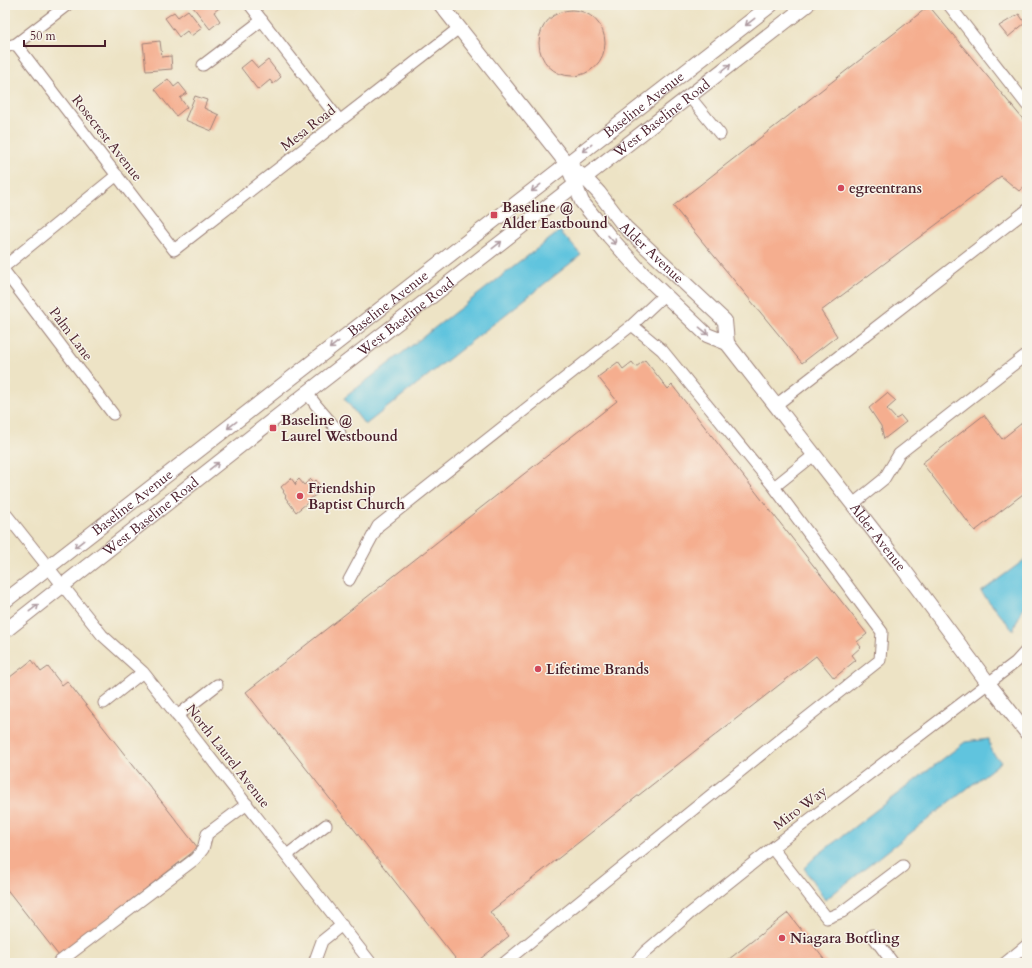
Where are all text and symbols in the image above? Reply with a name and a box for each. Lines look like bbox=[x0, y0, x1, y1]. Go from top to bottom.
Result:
one-way arrow bbox=[745, 17, 756, 26]
scale bar bbox=[24, 22, 105, 48]
text: 50 m bbox=[30, 28, 57, 44]
one-way arrow bbox=[720, 63, 731, 72]
street label: Baseline Avenue bbox=[599, 67, 688, 142]
street label: West Baseline Road bbox=[608, 74, 714, 162]
street label: Rosecrest Avenue bbox=[67, 91, 147, 185]
street label: Mesa Road bbox=[277, 100, 340, 155]
one-way arrow bbox=[582, 144, 593, 152]
place label: egreentrans bbox=[849, 179, 922, 198]
marker: egreentrans bbox=[836, 183, 846, 193]
one-way arrow bbox=[531, 184, 542, 192]
place label: Baseline @ Alder Eastbound bbox=[502, 198, 608, 233]
marker: Baseline @ Alder Eastbound bbox=[489, 210, 499, 220]
street label: Alder Avenue bbox=[616, 217, 688, 287]
one-way arrow bbox=[608, 234, 617, 245]
one-way arrow bbox=[492, 241, 503, 249]
street label: Baseline Avenue bbox=[343, 266, 432, 341]
street label: West Baseline Road bbox=[352, 273, 458, 361]
street label: Palm Lane bbox=[45, 303, 97, 365]
one-way arrow bbox=[699, 327, 710, 336]
one-way arrow bbox=[329, 341, 340, 350]
place label: Baseline @ Laurel Westbound bbox=[281, 411, 398, 446]
one-way arrow bbox=[226, 421, 237, 429]
marker: Baseline @ Laurel Westbound bbox=[268, 423, 278, 433]
one-way arrow bbox=[209, 462, 220, 471]
street label: Baseline Avenue bbox=[88, 465, 176, 540]
street label: West Baseline Road bbox=[97, 472, 203, 561]
place label: Friendship Baptist Church bbox=[308, 479, 405, 514]
marker: Friendship Baptist Church bbox=[295, 491, 305, 501]
street label: Alder Avenue bbox=[846, 499, 911, 575]
one-way arrow bbox=[74, 540, 85, 548]
one-way arrow bbox=[28, 604, 39, 612]
place label: Lifetime Brands bbox=[546, 660, 649, 679]
marker: Lifetime Brands bbox=[533, 664, 543, 674]
street label: North Laurel Avenue bbox=[181, 700, 275, 812]
street label: Miro Way bbox=[769, 781, 831, 834]
place label: Niagara Bottling bbox=[790, 929, 900, 948]
marker: Niagara Bottling bbox=[777, 933, 787, 943]

